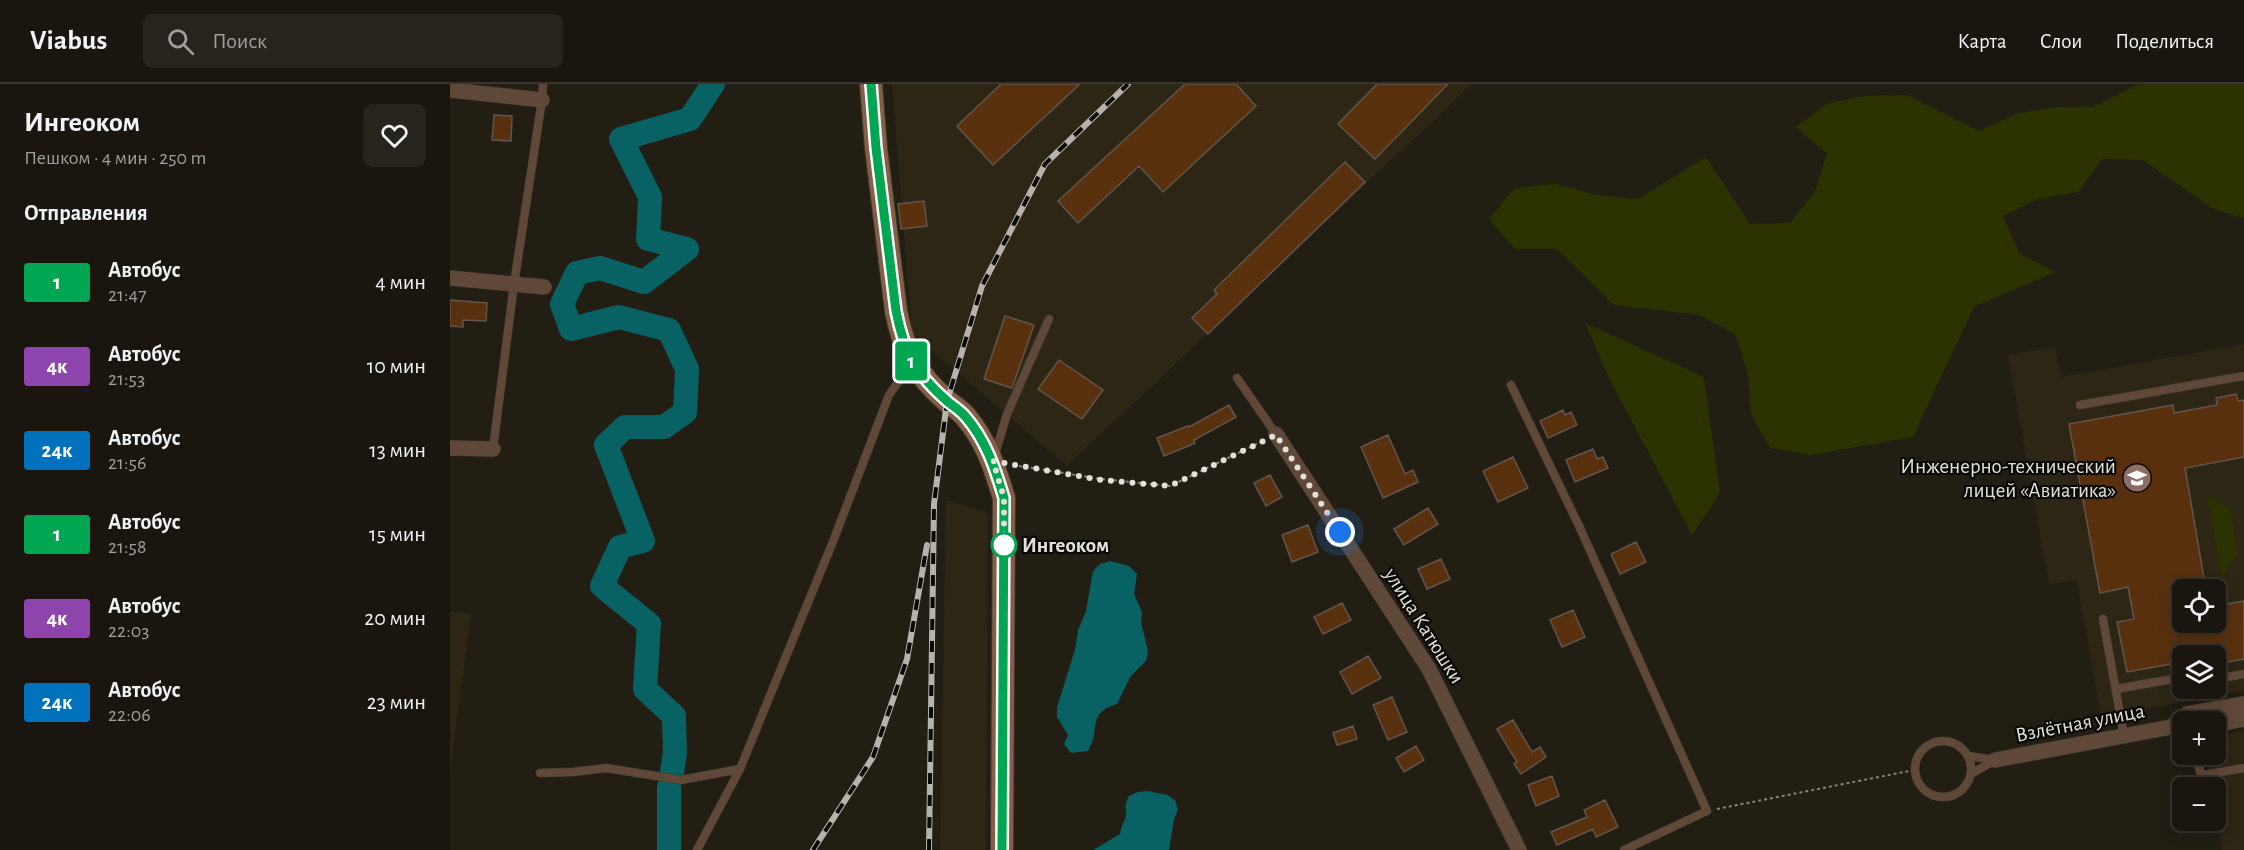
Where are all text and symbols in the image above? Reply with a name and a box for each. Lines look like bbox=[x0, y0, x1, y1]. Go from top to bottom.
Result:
search box bbox=[143, 14, 563, 68]
icon: search bbox=[164, 25, 197, 58]
text: Viabus bbox=[30, 27, 107, 55]
text: Поиск bbox=[212, 30, 267, 52]
text: Карта bbox=[1957, 31, 2007, 52]
text: Слои bbox=[2040, 31, 2082, 52]
text: Поделиться bbox=[2115, 31, 2214, 52]
button: heart bbox=[363, 104, 426, 167]
text: Ингеоком bbox=[24, 109, 140, 137]
text: Пешком · 4 мин · 250 m bbox=[24, 148, 206, 168]
text: Отправления bbox=[24, 202, 148, 224]
text: Автобус bbox=[108, 259, 181, 281]
text: 4 мин bbox=[375, 271, 426, 293]
text: 1 bbox=[53, 272, 61, 293]
text: 21:47 bbox=[108, 285, 147, 305]
line badge: 1 bbox=[892, 342, 930, 380]
text: Автобус bbox=[108, 343, 181, 365]
text: 1 bbox=[907, 351, 915, 372]
text: 10 мин bbox=[367, 355, 426, 377]
text: 4к bbox=[47, 356, 67, 377]
text: 21:53 bbox=[108, 369, 145, 389]
text: Автобус bbox=[108, 427, 181, 449]
text: 13 мин bbox=[369, 439, 426, 461]
text: 24к bbox=[42, 440, 72, 461]
text: 21:56 bbox=[108, 453, 146, 473]
place label: Инженерно-технический лицей «Авиатика» bbox=[1900, 456, 2116, 501]
school or university icon: Инженерно-технический лицей «Авиатика» bbox=[2121, 462, 2153, 494]
text: Автобус bbox=[108, 511, 181, 533]
your location bbox=[1325, 517, 1355, 547]
text: 15 мин bbox=[369, 523, 426, 545]
text: 1 bbox=[53, 524, 61, 545]
marker: Ингеоком bbox=[991, 532, 1017, 558]
place label: Ингеоком bbox=[1022, 535, 1109, 556]
text: 21:58 bbox=[108, 537, 146, 557]
street label: улица Катюшки bbox=[1380, 564, 1468, 687]
map controls bbox=[2172, 579, 2226, 831]
button: locate bbox=[2172, 579, 2226, 633]
text: Автобус bbox=[108, 595, 181, 617]
text: 20 мин bbox=[364, 607, 426, 629]
text: 4к bbox=[47, 608, 67, 629]
text: 22:03 bbox=[108, 621, 150, 641]
button: layers bbox=[2172, 645, 2226, 699]
text: Автобус bbox=[108, 679, 181, 701]
text: 23 мин bbox=[367, 691, 426, 713]
text: 24к bbox=[42, 692, 72, 713]
street label: Взлётная улица bbox=[2014, 700, 2147, 746]
text: 22:06 bbox=[108, 705, 151, 725]
button: + bbox=[2172, 711, 2226, 765]
button: − bbox=[2172, 777, 2226, 831]

